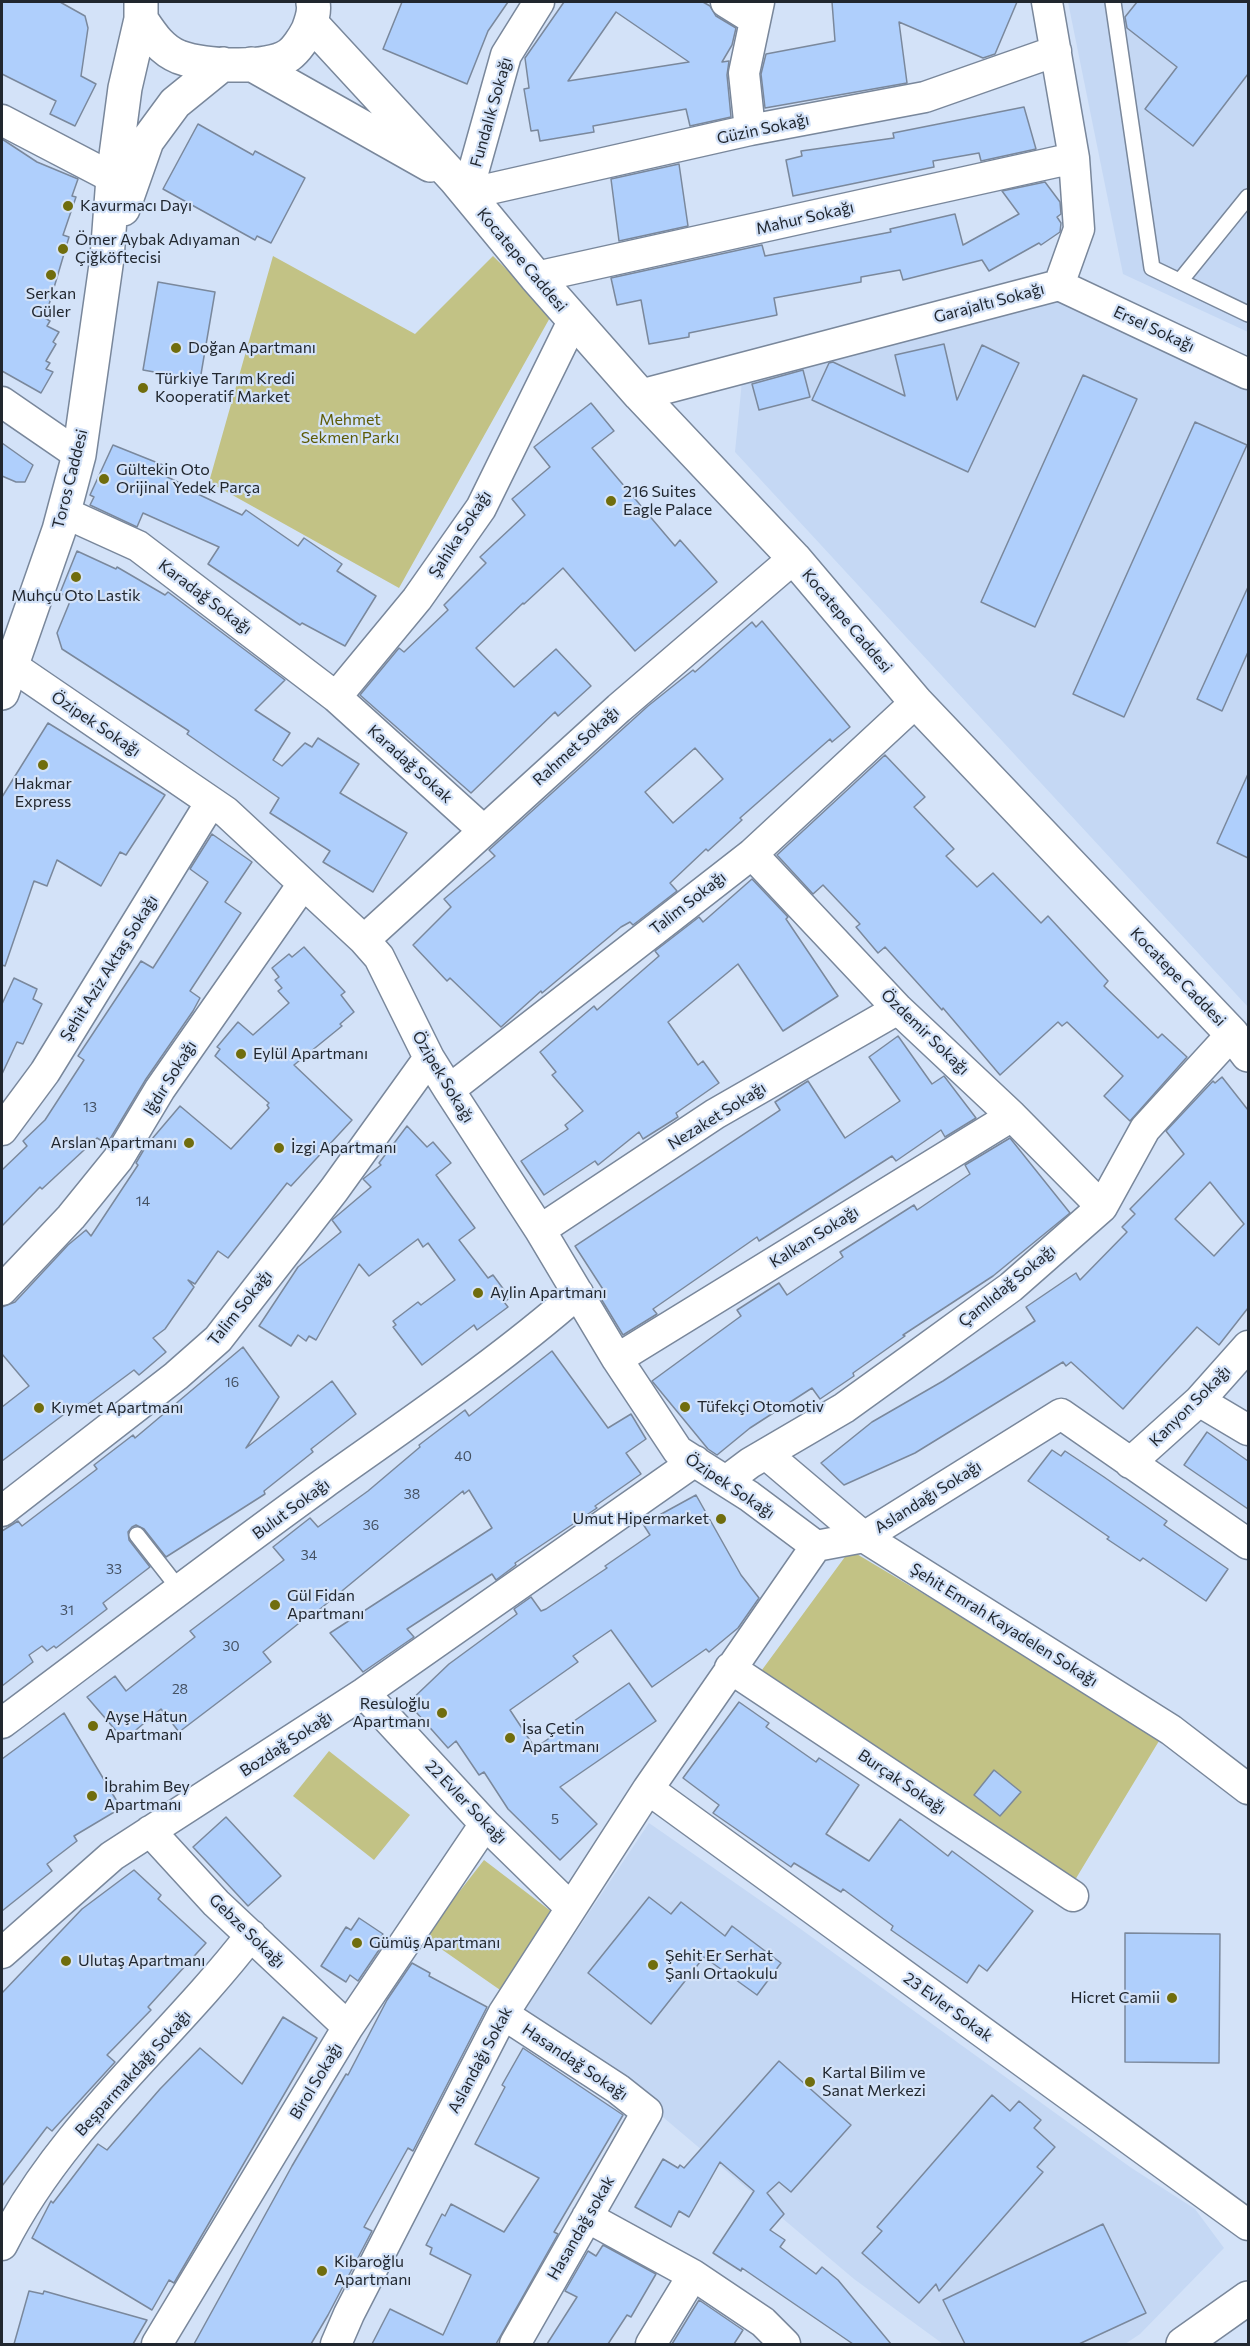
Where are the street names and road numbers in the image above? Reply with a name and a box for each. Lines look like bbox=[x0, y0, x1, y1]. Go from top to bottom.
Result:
street label: Fundalık Sokağı bbox=[466, 55, 516, 169]
street label: Güzin Sokağı bbox=[715, 110, 811, 148]
street label: Mahur Sokağı bbox=[754, 197, 856, 239]
street label: Kocatepe Caddesi bbox=[473, 204, 571, 316]
street label: Garajaltı Sokağı bbox=[932, 279, 1046, 327]
street label: Ersel Sokağı bbox=[1110, 302, 1198, 356]
street label: Toros Caddesi bbox=[48, 427, 92, 531]
street label: Şahika Sokağı bbox=[425, 487, 495, 581]
street label: Karadağ Sokağı bbox=[155, 556, 255, 638]
street label: Kocatepe Caddesi bbox=[798, 565, 896, 677]
street label: Özipek Sokağı bbox=[48, 687, 144, 761]
street label: Rahmet Sokağı bbox=[529, 702, 623, 790]
street label: Karadağ Sokak bbox=[364, 721, 456, 807]
street label: Talim Sokağı bbox=[646, 867, 730, 939]
street label: Şehit Aziz Aktaş Sokağı bbox=[56, 891, 162, 1045]
street label: Kocatepe Caddesi bbox=[1126, 924, 1230, 1030]
street label: Özdemir Sokağı bbox=[877, 985, 973, 1079]
street label: Özipek Sokağı bbox=[408, 1028, 478, 1126]
street label: Iğdır Sokağı bbox=[139, 1037, 201, 1119]
street label: Nezaket Sokağı bbox=[664, 1078, 770, 1154]
street label: Kalkan Sokağı bbox=[766, 1202, 862, 1272]
street label: Çamlıdağ Sokağı bbox=[954, 1241, 1060, 1331]
street label: Talim Sokağı bbox=[204, 1267, 276, 1349]
street label: Kanyon Sokağı bbox=[1146, 1362, 1234, 1450]
street label: Özipek Sokağı bbox=[682, 1449, 778, 1523]
street label: Aslandağı Sokağı bbox=[871, 1456, 985, 1538]
street label: Bulut Sokağı bbox=[249, 1475, 333, 1543]
street label: Şehit Emrah Kayadelen Sokağı bbox=[907, 1559, 1101, 1691]
street label: Bozdağ Sokağı bbox=[236, 1707, 336, 1781]
street label: Burçak Sokağı bbox=[854, 1745, 950, 1819]
street label: 22 Evler Sokağı bbox=[421, 1756, 511, 1848]
street label: Gebze Sokağı bbox=[205, 1890, 289, 1972]
street label: 23 Evler Sokak bbox=[900, 1968, 996, 2046]
street label: Aslandağı Sokak bbox=[444, 2003, 516, 2117]
street label: Beşparmakdağı Sokağı bbox=[71, 2006, 195, 2140]
street label: Hasandağ Sokağı bbox=[519, 2020, 631, 2104]
street label: Birol Sokağı bbox=[286, 2039, 346, 2123]
street label: Hasandağ sokak bbox=[543, 2173, 619, 2283]

